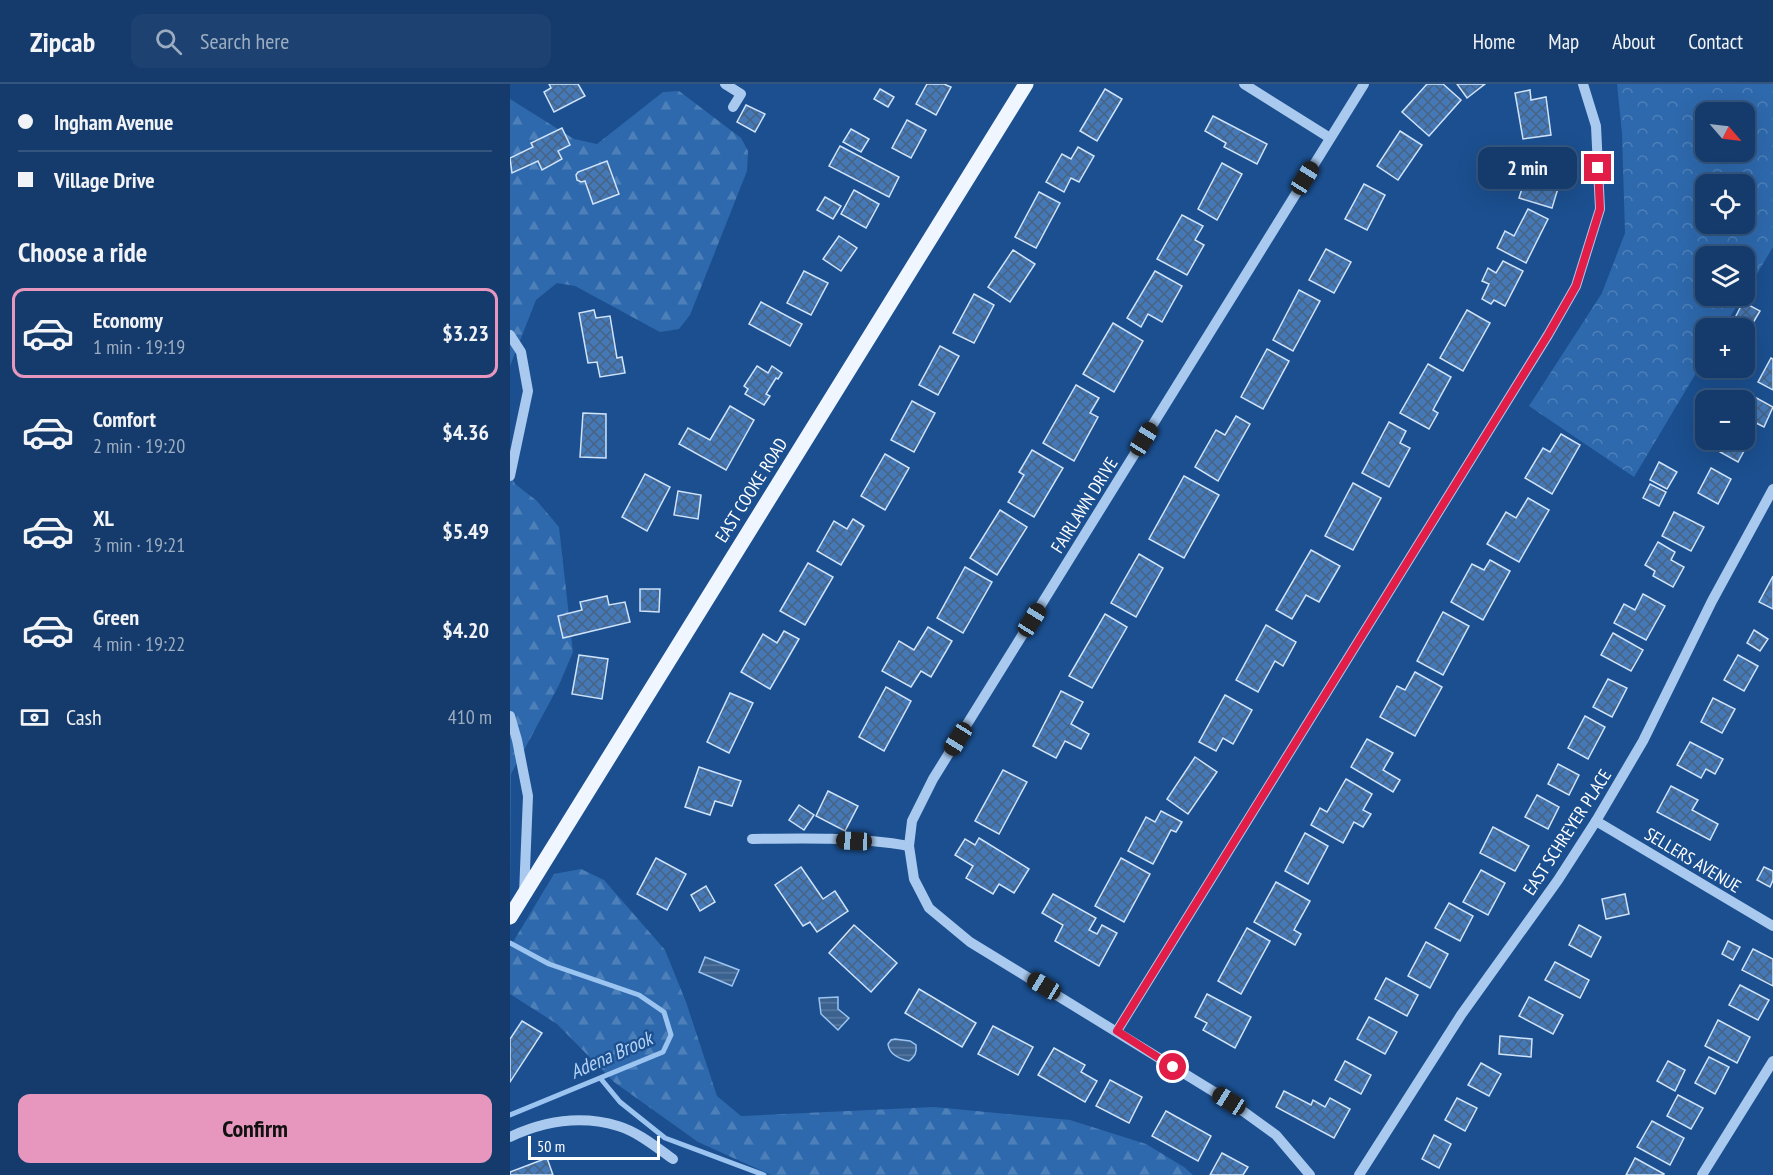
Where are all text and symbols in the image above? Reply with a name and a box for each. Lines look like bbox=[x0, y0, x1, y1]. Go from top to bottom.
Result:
search box bbox=[131, 14, 551, 68]
text: Zipcab bbox=[30, 23, 95, 60]
icon: search bbox=[152, 25, 185, 58]
text: Search here bbox=[200, 27, 289, 55]
text: Home bbox=[1473, 28, 1515, 55]
text: Map bbox=[1548, 28, 1579, 55]
text: About bbox=[1612, 28, 1655, 55]
text: Contact bbox=[1688, 28, 1743, 55]
north arrow bbox=[1695, 102, 1755, 162]
map controls bbox=[1695, 102, 1755, 450]
text: Ingham Avenue bbox=[54, 108, 173, 136]
callout: 2 min bbox=[1478, 147, 1577, 189]
route end bbox=[1584, 154, 1611, 181]
text: 2 min bbox=[1507, 155, 1548, 181]
car bbox=[1288, 158, 1322, 198]
text: Village Drive bbox=[54, 166, 155, 194]
button: locate bbox=[1695, 174, 1755, 234]
text: Choose a ride bbox=[18, 235, 147, 269]
button: layers bbox=[1695, 246, 1755, 306]
icon: car bbox=[21, 306, 75, 360]
text: Economy bbox=[93, 306, 163, 334]
button: + bbox=[1695, 318, 1755, 378]
text: $3.23 bbox=[442, 319, 489, 347]
text: 1 min · 19:19 bbox=[93, 334, 185, 360]
button: − bbox=[1695, 390, 1755, 450]
icon: car bbox=[21, 405, 75, 459]
text: Comfort bbox=[93, 405, 156, 433]
text: $4.36 bbox=[442, 418, 489, 446]
car bbox=[1127, 419, 1161, 459]
text: 2 min · 19:20 bbox=[93, 433, 185, 459]
street label: EAST COOKE ROAD bbox=[710, 434, 792, 546]
street label: FAIRLAWN DRIVE bbox=[1046, 453, 1122, 557]
icon: car bbox=[21, 504, 75, 558]
text: XL bbox=[93, 504, 114, 532]
text: $5.49 bbox=[442, 517, 489, 545]
text: 3 min · 19:21 bbox=[93, 532, 185, 558]
car bbox=[1015, 600, 1049, 640]
icon: car bbox=[21, 603, 75, 657]
text: Green bbox=[93, 603, 139, 631]
text: $4.20 bbox=[442, 616, 489, 644]
text: 4 min · 19:22 bbox=[93, 631, 185, 657]
icon: cash bbox=[18, 701, 51, 734]
text: Cash bbox=[66, 703, 102, 731]
text: 410 m bbox=[448, 704, 492, 730]
car bbox=[941, 719, 975, 759]
street label: EAST SCHREYER PLACE bbox=[1518, 765, 1616, 899]
street label: SELLERS AVENUE bbox=[1641, 822, 1745, 898]
car bbox=[836, 831, 872, 851]
car bbox=[1024, 969, 1064, 1003]
water label: Adena Brook bbox=[566, 1024, 658, 1085]
route start bbox=[1159, 1053, 1186, 1080]
car bbox=[1209, 1084, 1249, 1118]
button: Confirm bbox=[18, 1094, 492, 1163]
scale bar bbox=[528, 1133, 660, 1160]
text: 50 m bbox=[537, 1136, 565, 1156]

